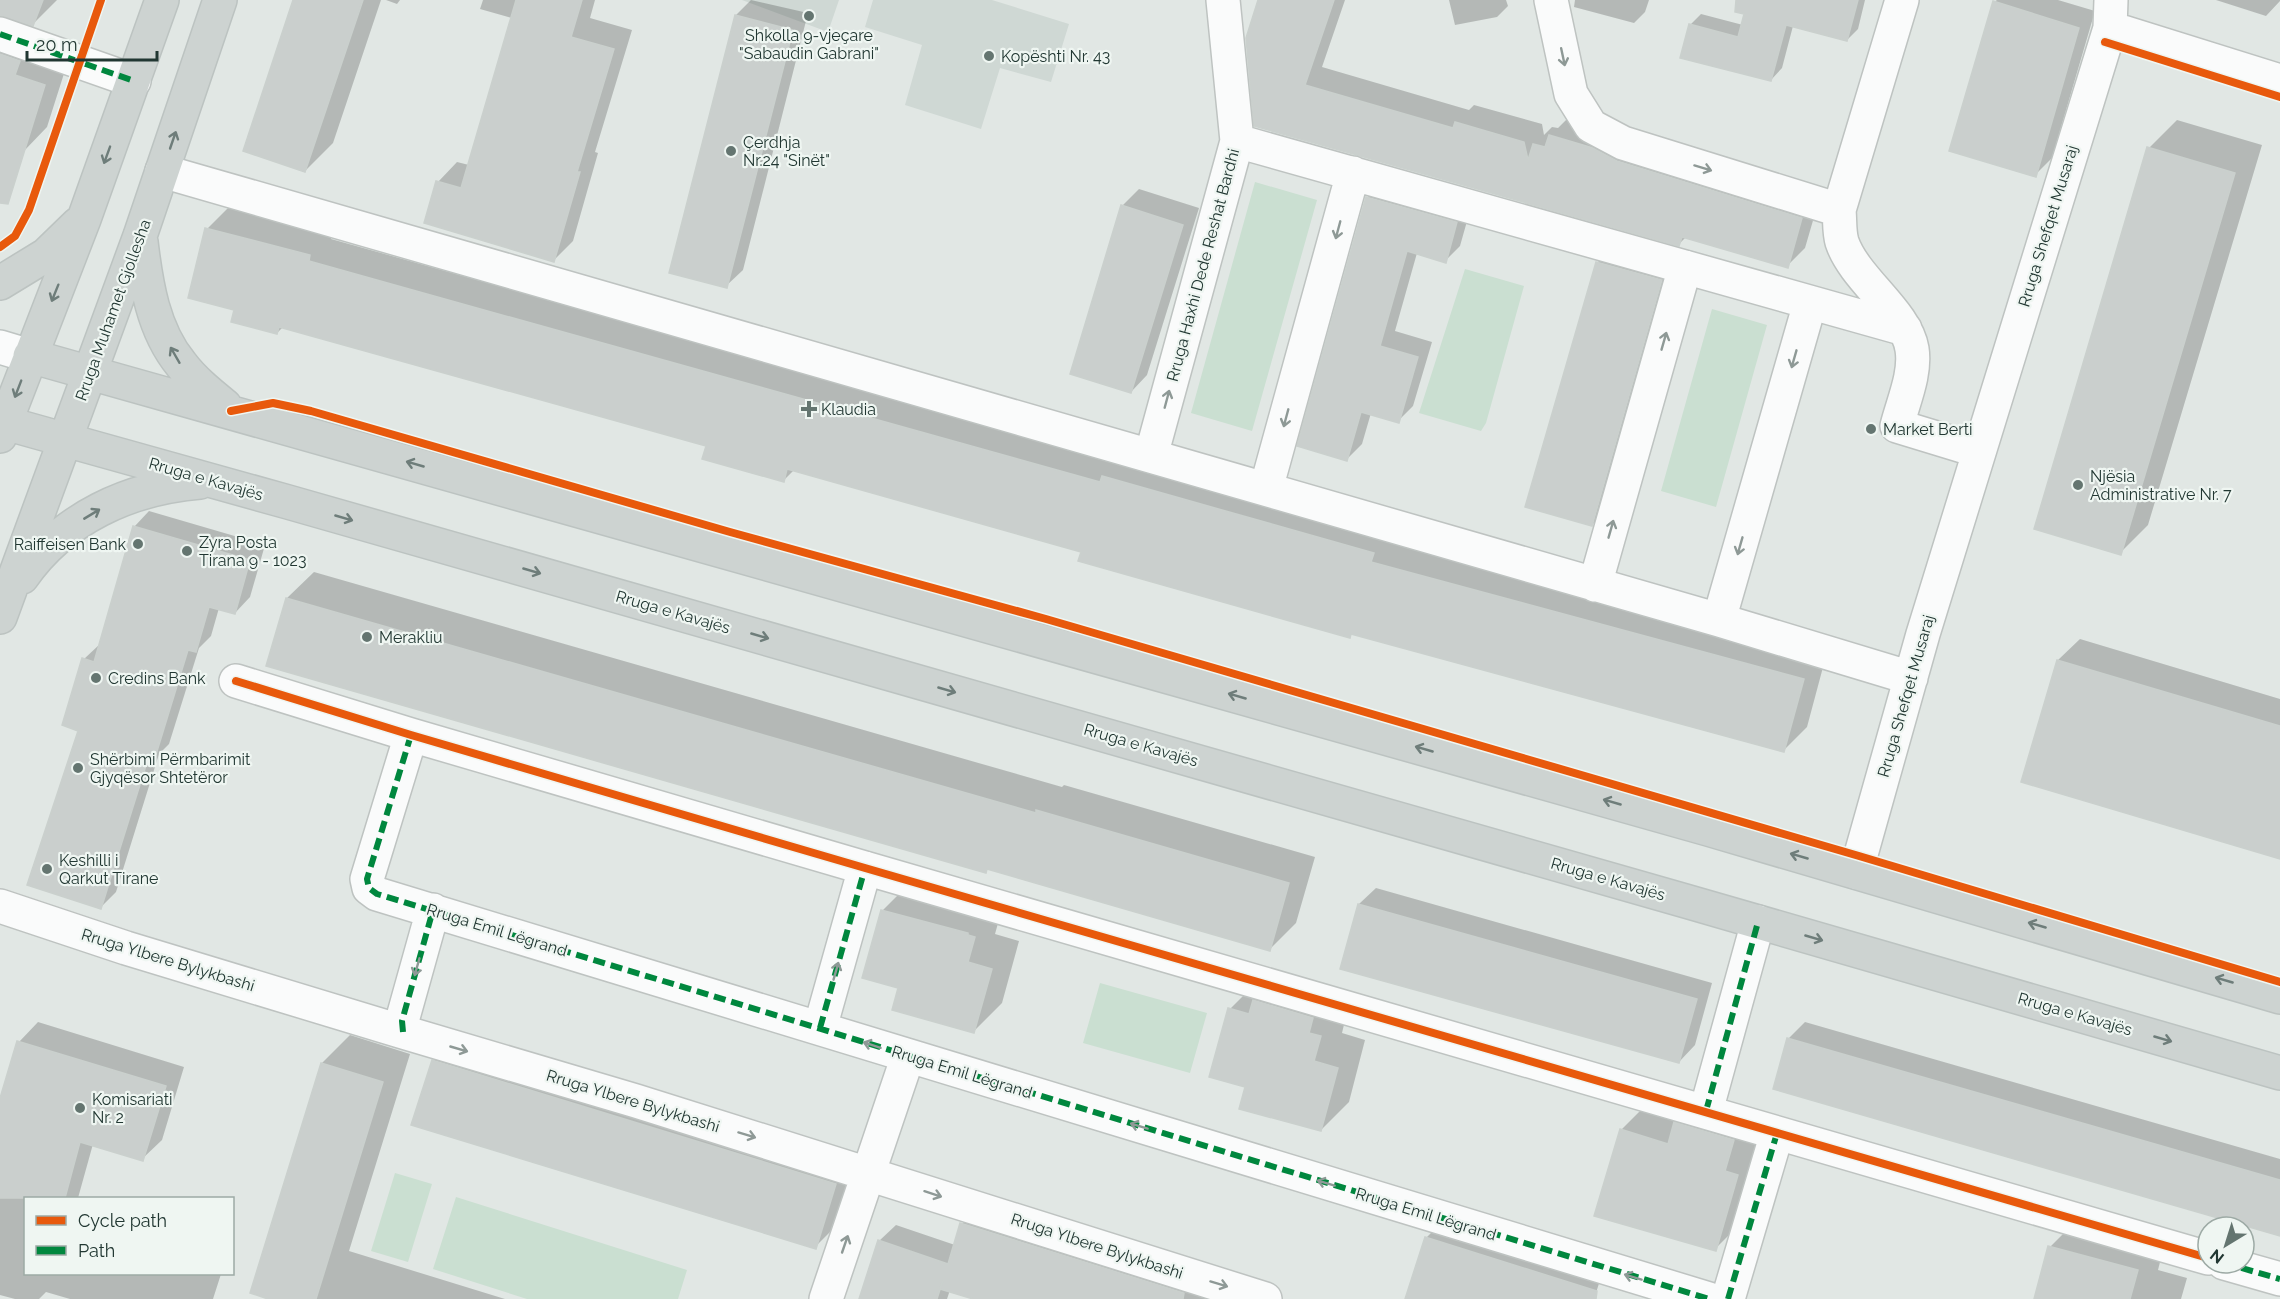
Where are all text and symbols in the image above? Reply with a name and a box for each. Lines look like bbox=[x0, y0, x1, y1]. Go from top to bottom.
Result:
marker: Shkolla 9-vjeçare "Sabaudin Gabrani" bbox=[802, 9, 816, 23]
scale bar bbox=[27, 24, 158, 62]
place label: Shkolla 9-vjeçare "Sabaudin Gabrani" bbox=[739, 26, 879, 63]
text: 20 m bbox=[36, 34, 78, 55]
place label: Kopështi Nr. 43 bbox=[1001, 47, 1110, 66]
one-way arrow bbox=[1558, 47, 1570, 66]
marker: Kopështi Nr. 43 bbox=[982, 49, 996, 63]
one-way arrow bbox=[168, 131, 179, 150]
place label: Çerdhja Nr.24 "Sinët" bbox=[743, 133, 830, 170]
street label: Rruga Shefqet Musaraj bbox=[2014, 143, 2082, 309]
marker: Çerdhja Nr.24 "Sinët" bbox=[724, 144, 738, 158]
one-way arrow bbox=[100, 145, 111, 164]
street label: Rruga Haxhi Dede Reshat Bardhi bbox=[1163, 147, 1243, 383]
one-way arrow bbox=[1693, 163, 1712, 174]
street label: Rruga Muhamet Gjollesha bbox=[71, 217, 155, 403]
one-way arrow bbox=[1331, 220, 1343, 239]
one-way arrow bbox=[49, 283, 60, 302]
one-way arrow bbox=[1659, 332, 1671, 351]
one-way arrow bbox=[169, 347, 181, 364]
one-way arrow bbox=[1788, 349, 1799, 368]
one-way arrow bbox=[11, 380, 22, 398]
one-way arrow bbox=[1161, 390, 1173, 409]
place label: Klaudia bbox=[821, 400, 876, 419]
marker: Klaudia bbox=[802, 402, 816, 416]
one-way arrow bbox=[1279, 408, 1291, 427]
place label: Market Berti bbox=[1883, 420, 1973, 439]
marker: Market Berti bbox=[1864, 422, 1878, 436]
street label: Rruga e Kavajës bbox=[147, 454, 266, 504]
one-way arrow bbox=[405, 458, 424, 469]
place label: Njësia Administrative Nr. 7 bbox=[2090, 467, 2232, 504]
marker: Njësia Administrative Nr. 7 bbox=[2071, 478, 2085, 492]
one-way arrow bbox=[83, 507, 100, 519]
one-way arrow bbox=[334, 513, 353, 524]
one-way arrow bbox=[1606, 520, 1617, 539]
place label: Zyra Posta Tirana 9 - 1023 bbox=[199, 533, 307, 570]
place label: Raiffeisen Bank bbox=[14, 535, 127, 554]
marker: Raiffeisen Bank bbox=[131, 537, 145, 551]
one-way arrow bbox=[1734, 537, 1745, 556]
marker: Zyra Posta Tirana 9 - 1023 bbox=[180, 544, 194, 558]
one-way arrow bbox=[522, 566, 541, 578]
street label: Rruga e Kavajës bbox=[614, 587, 733, 637]
street label: Rruga Shefqet Musaraj bbox=[1874, 613, 1938, 779]
place label: Merakliu bbox=[379, 628, 442, 647]
marker: Merakliu bbox=[360, 630, 374, 644]
one-way arrow bbox=[750, 631, 769, 643]
place label: Credins Bank bbox=[108, 669, 206, 688]
marker: Credins Bank bbox=[89, 671, 103, 685]
one-way arrow bbox=[937, 685, 956, 696]
one-way arrow bbox=[1228, 690, 1247, 701]
street label: Rruga e Kavajës bbox=[1082, 720, 1201, 770]
one-way arrow bbox=[1415, 743, 1434, 754]
place label: Shërbimi Përmbarimit Gjyqësor Shtetëror bbox=[90, 750, 251, 787]
marker: Shërbimi Përmbarimit Gjyqësor Shtetëror bbox=[71, 761, 85, 775]
one-way arrow bbox=[1603, 796, 1622, 807]
one-way arrow bbox=[1790, 850, 1809, 861]
place label: Keshilli i Qarkut Tirane bbox=[59, 851, 159, 888]
street label: Rruga e Kavajës bbox=[1549, 854, 1668, 904]
marker: Keshilli i Qarkut Tirane bbox=[40, 862, 54, 876]
street label: Rruga Emil Lëgrand bbox=[424, 900, 570, 960]
one-way arrow bbox=[2028, 919, 2047, 930]
street label: Rruga Ylbere Bylykbashi bbox=[79, 925, 257, 995]
one-way arrow bbox=[1804, 933, 1823, 944]
one-way arrow bbox=[411, 957, 422, 976]
one-way arrow bbox=[830, 962, 842, 981]
one-way arrow bbox=[2215, 974, 2234, 985]
street label: Rruga e Kavajës bbox=[2016, 989, 2135, 1039]
one-way arrow bbox=[2153, 1034, 2172, 1045]
one-way arrow bbox=[863, 1038, 882, 1049]
street label: Rruga Emil Lëgrand bbox=[889, 1042, 1035, 1102]
one-way arrow bbox=[449, 1044, 468, 1055]
street label: Rruga Ylbere Bylykbashi bbox=[544, 1066, 722, 1136]
place label: Komisariati Nr. 2 bbox=[92, 1090, 173, 1127]
marker: Komisariati Nr. 2 bbox=[73, 1101, 87, 1115]
one-way arrow bbox=[1130, 1120, 1149, 1131]
one-way arrow bbox=[737, 1130, 756, 1141]
one-way arrow bbox=[1317, 1177, 1336, 1188]
street label: Rruga Emil Lëgrand bbox=[1353, 1184, 1499, 1244]
one-way arrow bbox=[923, 1189, 942, 1200]
legend bbox=[24, 1197, 234, 1275]
street label: Rruga Ylbere Bylykbashi bbox=[1008, 1209, 1186, 1283]
text: Cycle path bbox=[78, 1210, 167, 1231]
north arrow bbox=[2196, 1215, 2256, 1275]
one-way arrow bbox=[840, 1235, 851, 1254]
text: Path bbox=[78, 1240, 115, 1261]
text: N bbox=[2206, 1245, 2228, 1268]
one-way arrow bbox=[1624, 1271, 1643, 1282]
one-way arrow bbox=[1209, 1280, 1228, 1291]

